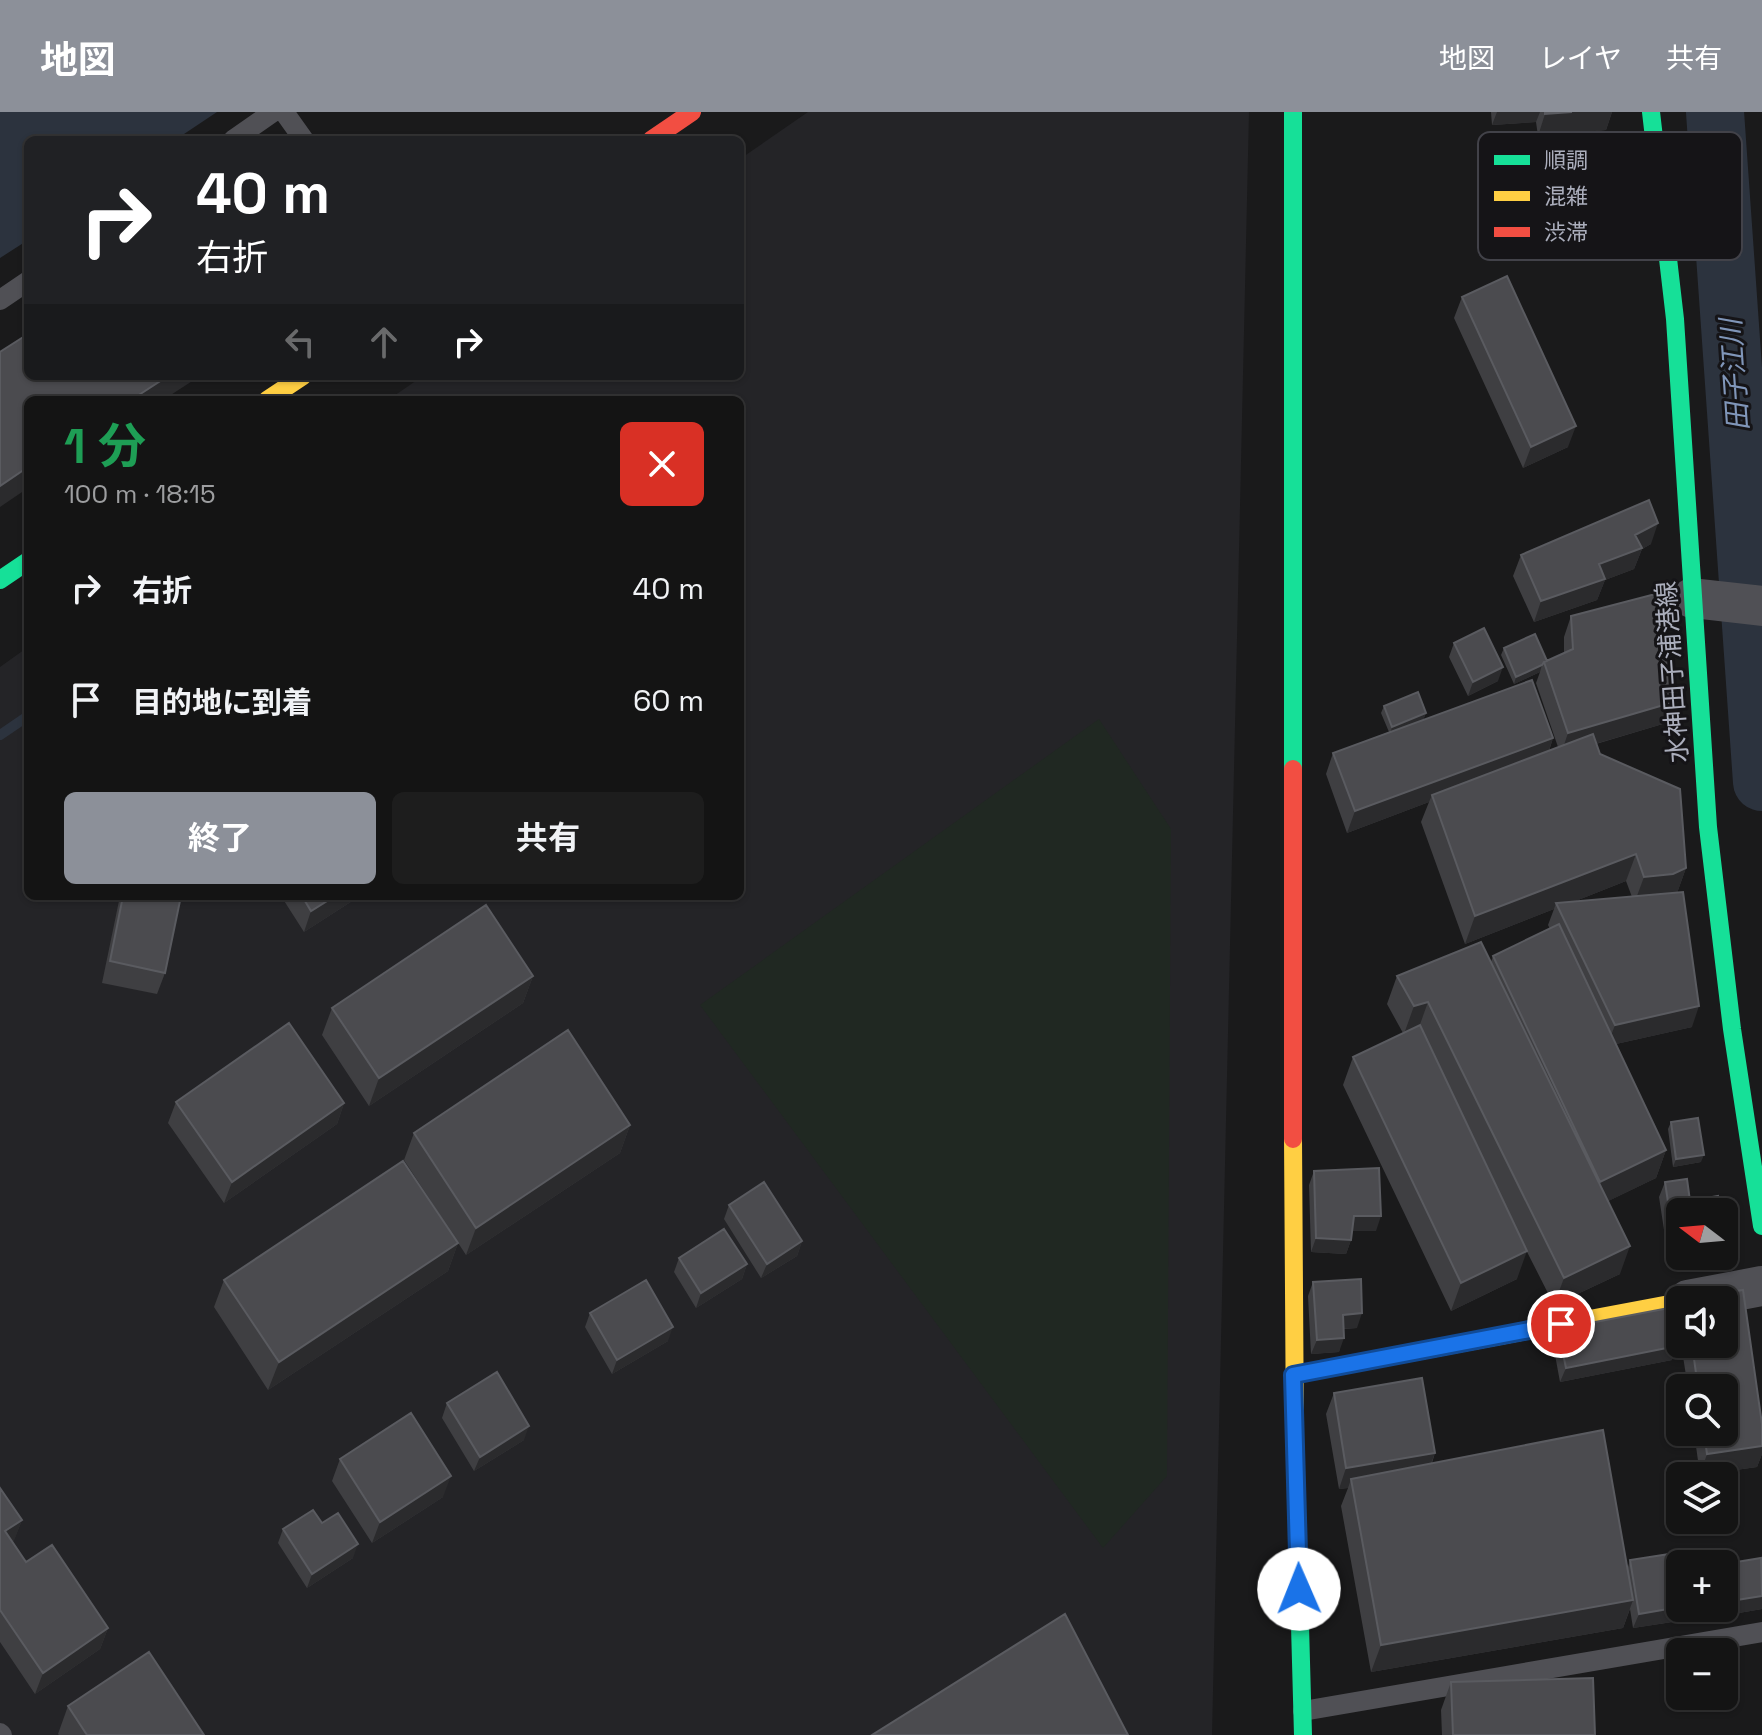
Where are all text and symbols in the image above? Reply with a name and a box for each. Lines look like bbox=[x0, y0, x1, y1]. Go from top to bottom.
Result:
text: 地図 bbox=[40, 36, 116, 84]
text: 地図 bbox=[1439, 40, 1495, 76]
text: レイヤ bbox=[1539, 40, 1622, 76]
text: 共有 bbox=[1666, 40, 1722, 76]
legend bbox=[1478, 132, 1742, 260]
text: 順調 bbox=[1544, 146, 1588, 174]
text: 40 m bbox=[196, 158, 330, 229]
icon: right bbox=[64, 168, 168, 272]
text: 混雑 bbox=[1544, 182, 1588, 210]
text: 渋滞 bbox=[1544, 218, 1588, 246]
text: 右折 bbox=[196, 235, 268, 281]
water label: 田子江川 bbox=[1712, 315, 1756, 432]
icon: left bbox=[278, 320, 322, 364]
icon: ahead bbox=[362, 320, 406, 364]
icon: right bbox=[446, 320, 490, 364]
text: 1 分 bbox=[64, 416, 146, 477]
button: close bbox=[620, 422, 704, 506]
text: 100 m · 18:15 bbox=[64, 477, 216, 511]
icon: right bbox=[64, 566, 108, 610]
text: 40 m bbox=[633, 569, 704, 608]
text: 右折 bbox=[132, 571, 192, 610]
street label: 水神田子浦港線 bbox=[1649, 580, 1695, 764]
icon: arrive bbox=[64, 678, 108, 722]
text: 60 m bbox=[633, 681, 704, 720]
text: 目的地に到着 bbox=[132, 683, 312, 722]
button: 終了 bbox=[64, 792, 376, 884]
button: 共有 bbox=[392, 792, 704, 884]
north arrow bbox=[1666, 1198, 1738, 1270]
map controls bbox=[1666, 1198, 1738, 1710]
button: sound bbox=[1666, 1286, 1738, 1358]
pin bbox=[1527, 1290, 1595, 1358]
icon: arrive bbox=[1539, 1302, 1583, 1346]
button: search bbox=[1666, 1374, 1738, 1446]
button: layers bbox=[1666, 1462, 1738, 1534]
position arrow bbox=[1257, 1547, 1341, 1631]
button: + bbox=[1666, 1550, 1738, 1622]
button: − bbox=[1666, 1638, 1738, 1710]

